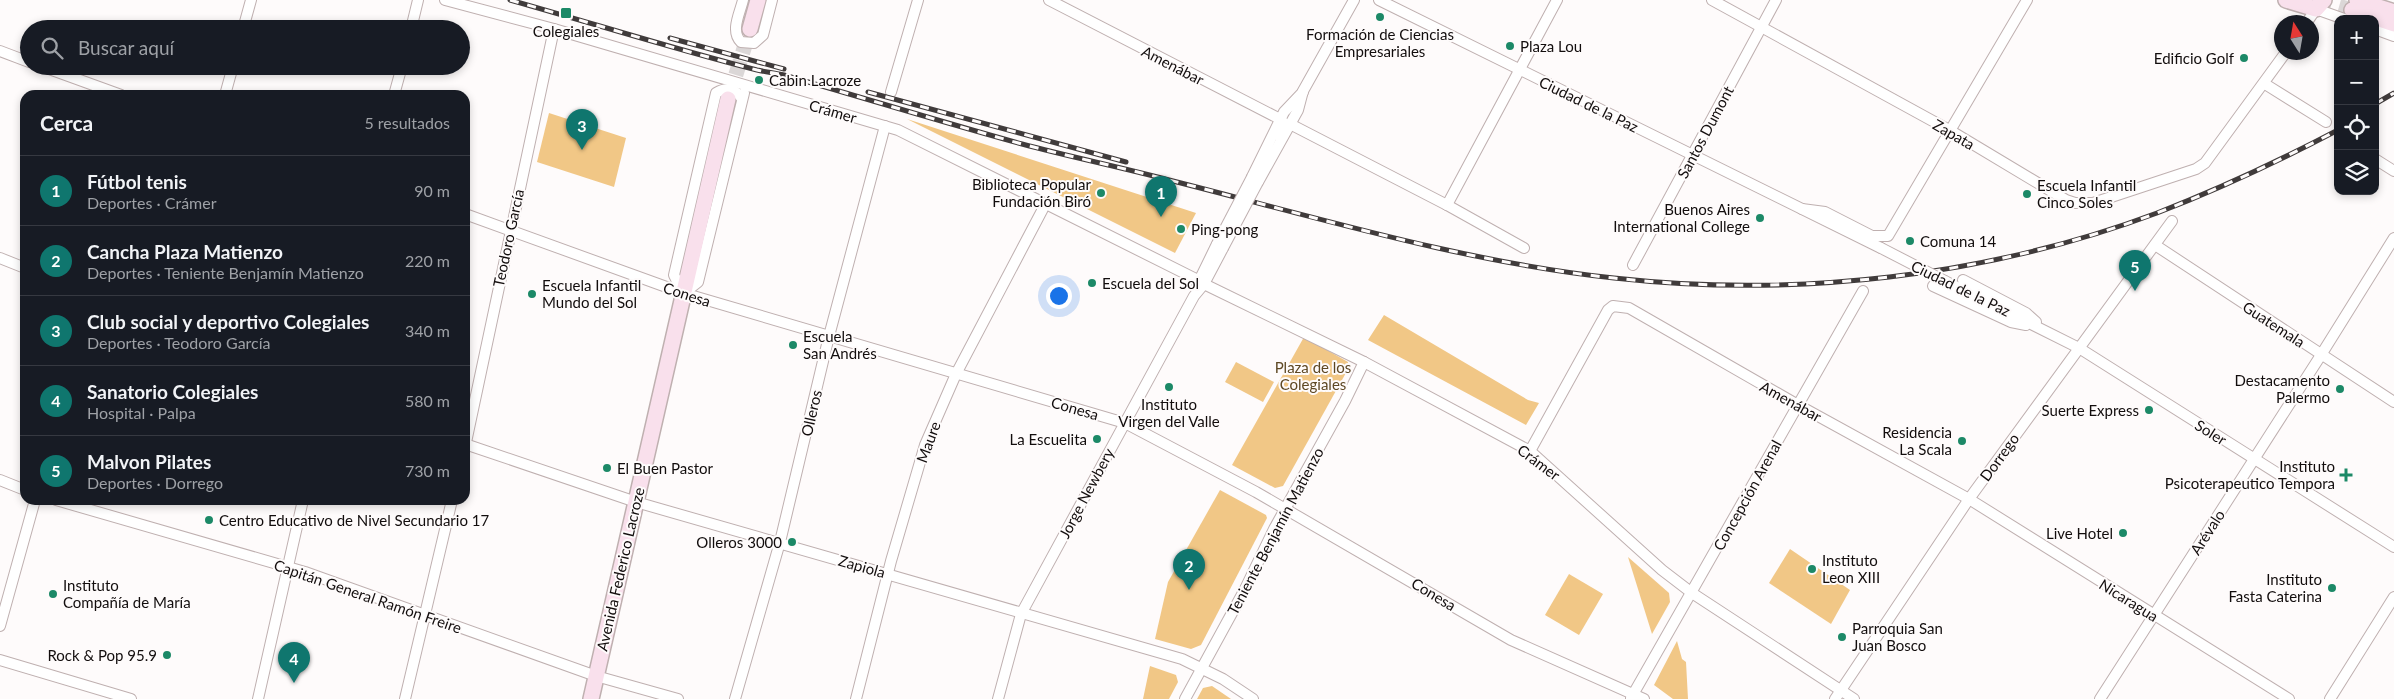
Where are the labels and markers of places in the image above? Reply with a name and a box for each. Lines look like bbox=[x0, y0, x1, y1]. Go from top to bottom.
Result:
marker: Colegiales bbox=[559, 6, 573, 20]
marker: Formación de Ciencias Empresariales bbox=[1374, 11, 1386, 23]
place label: Colegiales bbox=[533, 22, 599, 40]
place label: Formación de Ciencias Empresariales bbox=[1306, 25, 1454, 60]
place label: Plaza Lou bbox=[1520, 37, 1582, 55]
marker: Plaza Lou bbox=[1504, 40, 1516, 52]
place label: Edificio Golf bbox=[2154, 49, 2235, 67]
marker: Edificio Golf bbox=[2238, 52, 2250, 64]
place label: Cabin Lacroze bbox=[769, 71, 861, 89]
marker: Cabin Lacroze bbox=[753, 74, 765, 86]
pin: 3 bbox=[566, 109, 598, 150]
place label: Biblioteca Popular Fundación Biró bbox=[972, 175, 1092, 210]
pin: 1 bbox=[1145, 176, 1177, 217]
place label: Escuela Infantil Cinco Soles bbox=[2037, 176, 2136, 211]
marker: Biblioteca Popular Fundación Biró bbox=[1095, 187, 1107, 199]
marker: Escuela Infantil Cinco Soles bbox=[2021, 188, 2033, 200]
place label: Buenos Aires International College bbox=[1613, 200, 1750, 235]
marker: Buenos Aires International College bbox=[1754, 212, 1766, 224]
place label: Ping-pong bbox=[1191, 220, 1259, 238]
marker: Ping-pong bbox=[1175, 223, 1187, 235]
place label: Comuna 14 bbox=[1920, 232, 1996, 250]
marker: Comuna 14 bbox=[1904, 235, 1916, 247]
pin: 5 bbox=[2119, 250, 2151, 291]
place label: Escuela del Sol bbox=[1102, 274, 1199, 292]
place label: Escuela Infantil Mundo del Sol bbox=[542, 276, 641, 311]
marker: Escuela del Sol bbox=[1086, 277, 1098, 289]
marker: Escuela Infantil Mundo del Sol bbox=[526, 288, 538, 300]
place label: Escuela San Andrés bbox=[803, 327, 877, 362]
marker: Escuela San Andrés bbox=[787, 339, 799, 351]
place label: Destacamento Palermo bbox=[2234, 371, 2330, 406]
marker: Instituto Virgen del Valle bbox=[1163, 381, 1175, 393]
marker: Destacamento Palermo bbox=[2334, 383, 2346, 395]
place label: Instituto Virgen del Valle bbox=[1118, 395, 1220, 430]
place label: Suerte Express bbox=[2042, 401, 2139, 419]
marker: Suerte Express bbox=[2143, 404, 2155, 416]
place label: Residencia La Scala bbox=[1882, 423, 1952, 458]
place label: La Escuelita bbox=[1010, 430, 1087, 448]
marker: La Escuelita bbox=[1091, 433, 1103, 445]
marker: Residencia La Scala bbox=[1956, 435, 1968, 447]
place label: Instituto Psicoterapeutico Tempora bbox=[2165, 457, 2335, 492]
place label: El Buen Pastor bbox=[617, 459, 714, 477]
marker: El Buen Pastor bbox=[601, 462, 613, 474]
marker: Instituto Psicoterapeutico Tempora bbox=[2339, 468, 2353, 482]
place label: Centro Educativo de Nivel Secundario 17 bbox=[219, 511, 489, 529]
marker: Centro Educativo de Nivel Secundario 17 bbox=[203, 514, 215, 526]
place label: Live Hotel bbox=[2046, 524, 2113, 542]
marker: Live Hotel bbox=[2117, 527, 2129, 539]
place label: Olleros 3000 bbox=[696, 533, 782, 551]
marker: Olleros 3000 bbox=[786, 536, 798, 548]
pin: 2 bbox=[1173, 549, 1205, 590]
place label: Instituto Leon XIII bbox=[1822, 551, 1880, 586]
marker: Instituto Leon XIII bbox=[1806, 563, 1818, 575]
place label: Instituto Fasta Caterina bbox=[2228, 570, 2322, 605]
place label: Instituto Compañía de María bbox=[63, 576, 191, 611]
marker: Instituto Fasta Caterina bbox=[2326, 582, 2338, 594]
marker: Instituto Compañía de María bbox=[47, 588, 59, 600]
place label: Parroquia San Juan Bosco bbox=[1852, 619, 1943, 654]
marker: Parroquia San Juan Bosco bbox=[1836, 631, 1848, 643]
pin: 4 bbox=[278, 642, 310, 683]
place label: Rock & Pop 95.9 bbox=[47, 646, 157, 664]
marker: Rock & Pop 95.9 bbox=[161, 649, 173, 661]

